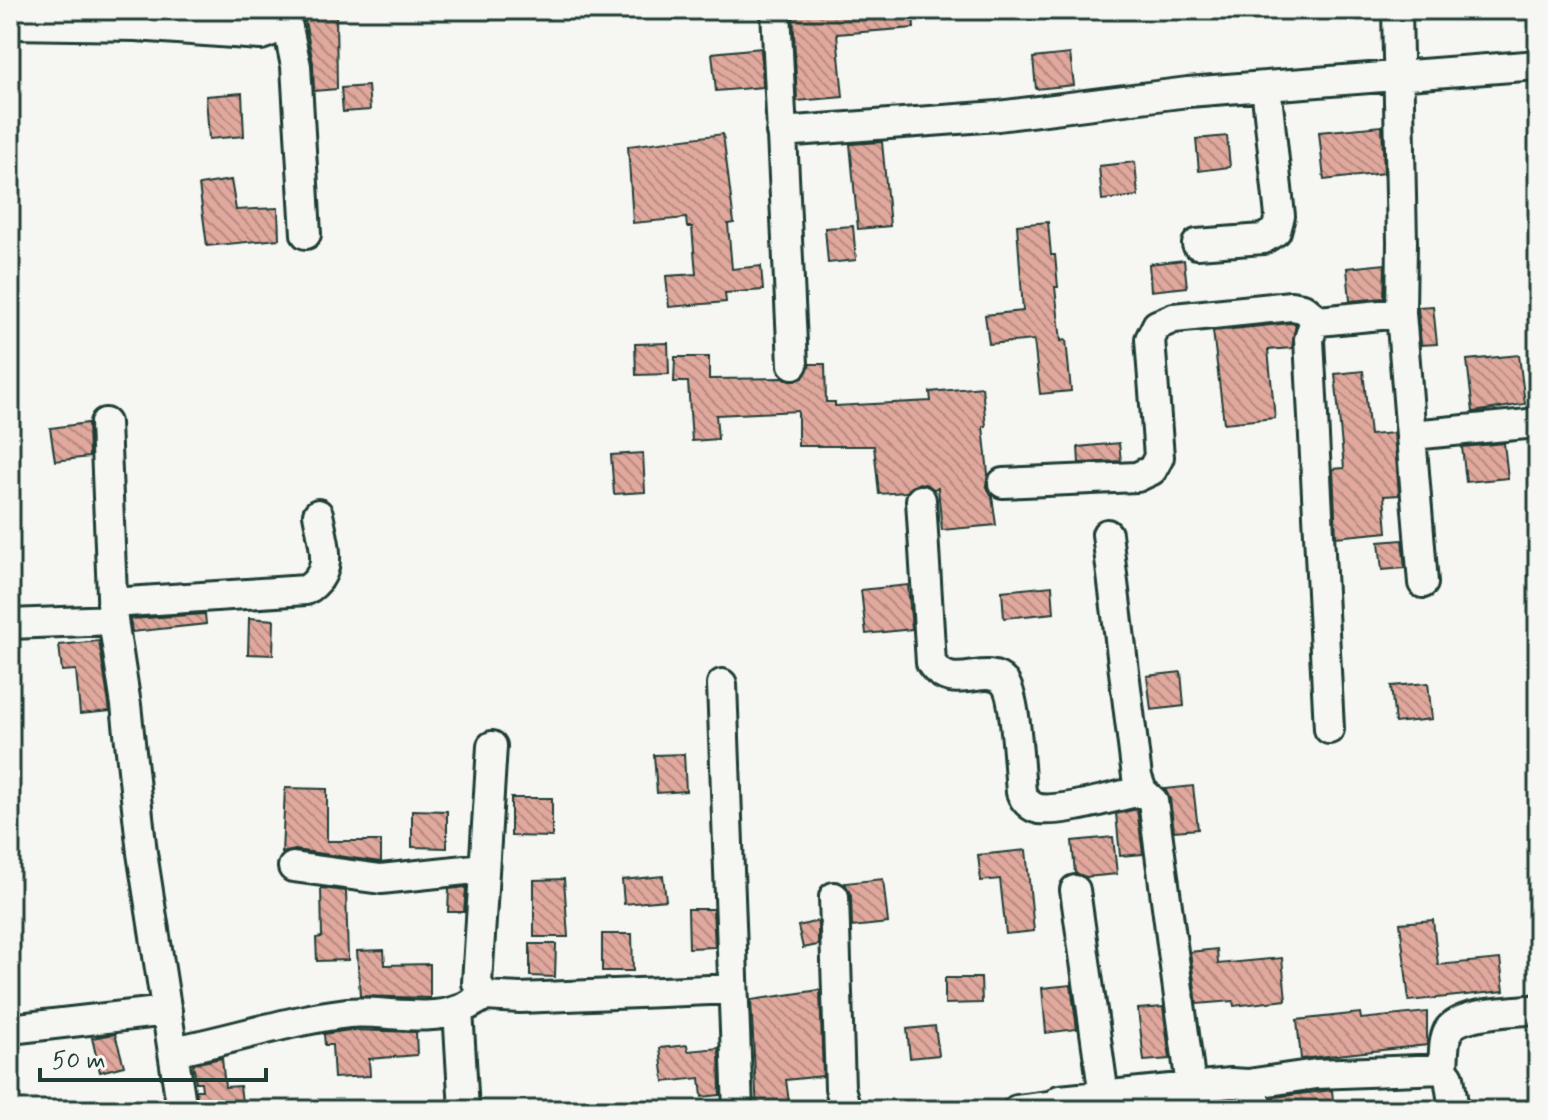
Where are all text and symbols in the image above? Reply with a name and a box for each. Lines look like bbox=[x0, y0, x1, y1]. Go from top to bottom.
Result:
scale bar bbox=[40, 1032, 266, 1082]
text: 50 m bbox=[52, 1046, 106, 1077]

